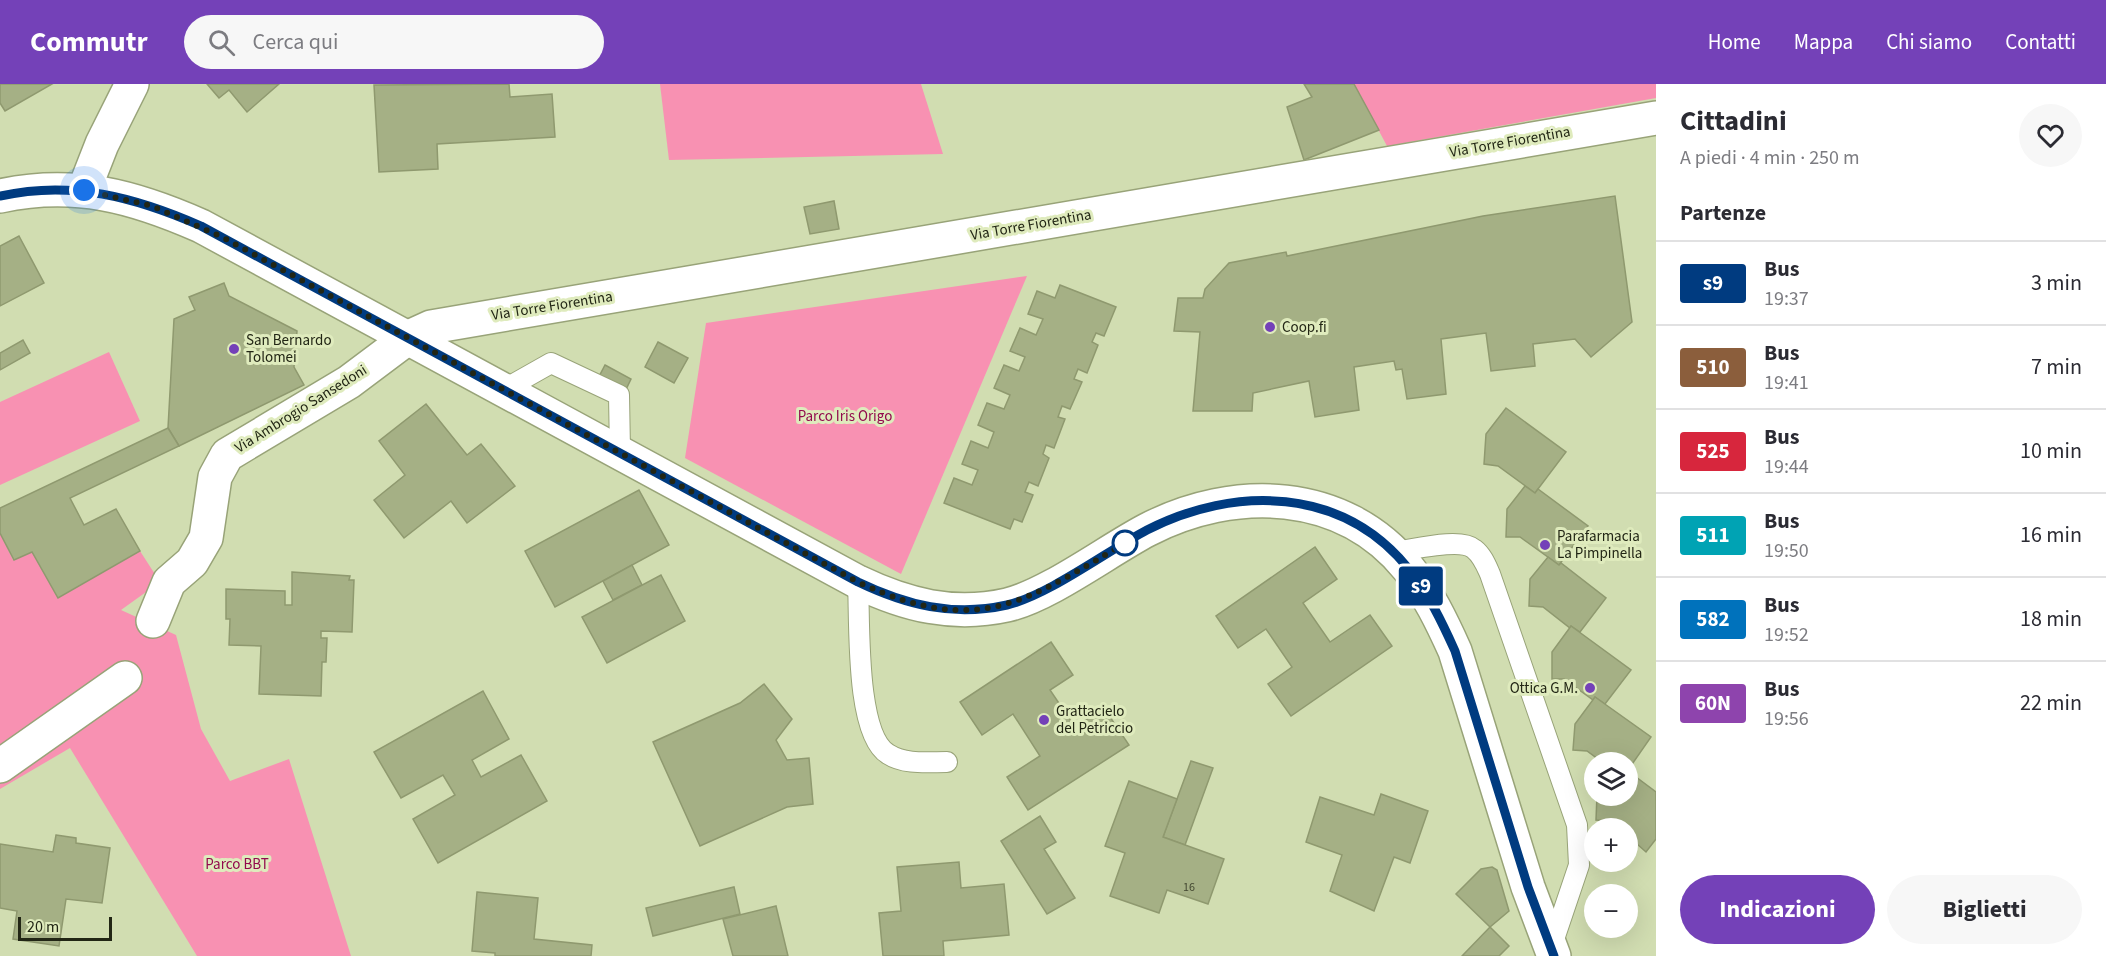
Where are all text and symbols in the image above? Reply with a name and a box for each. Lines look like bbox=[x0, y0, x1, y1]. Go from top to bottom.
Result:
search box bbox=[184, 15, 604, 69]
text: Commutr bbox=[30, 22, 148, 62]
icon: search bbox=[205, 26, 238, 59]
text: Cerca qui bbox=[253, 26, 338, 58]
text: Home bbox=[1708, 27, 1761, 57]
text: Mappa bbox=[1794, 27, 1853, 57]
text: Chi siamo bbox=[1886, 27, 1972, 57]
text: Contatti bbox=[2005, 27, 2076, 57]
text: Cittadini bbox=[1680, 101, 1787, 141]
button: heart bbox=[2019, 104, 2082, 167]
street label: Via Torre Fiorentina bbox=[1448, 121, 1572, 163]
text: A piedi · 4 min · 250 m bbox=[1680, 144, 1860, 172]
your location bbox=[69, 175, 99, 205]
text: Partenze bbox=[1680, 197, 1766, 229]
street label: Via Torre Fiorentina bbox=[969, 204, 1093, 246]
text: Bus bbox=[1764, 253, 1800, 285]
text: 3 min bbox=[2031, 267, 2082, 299]
text: s9 bbox=[1703, 268, 1723, 298]
text: 19:37 bbox=[1764, 285, 1809, 313]
street label: Via Torre Fiorentina bbox=[490, 286, 614, 326]
place label: Coop.fi bbox=[1282, 317, 1327, 338]
marker: Coop.fi bbox=[1263, 320, 1277, 334]
place label: San Bernardo Tolomei bbox=[246, 330, 332, 368]
text: Bus bbox=[1764, 337, 1800, 369]
marker: San Bernardo Tolomei bbox=[227, 342, 241, 356]
text: 7 min bbox=[2031, 351, 2082, 383]
text: 510 bbox=[1696, 352, 1730, 382]
street label: Via Ambrogio Sansedoni bbox=[231, 360, 371, 458]
text: 19:41 bbox=[1764, 369, 1809, 397]
park label: Parco Iris Origo bbox=[798, 406, 892, 427]
text: Bus bbox=[1764, 421, 1800, 453]
text: 10 min bbox=[2020, 435, 2082, 467]
text: 525 bbox=[1696, 436, 1730, 466]
text: 19:44 bbox=[1764, 453, 1809, 481]
text: Bus bbox=[1764, 505, 1800, 537]
text: 16 min bbox=[2020, 519, 2082, 551]
text: 511 bbox=[1696, 520, 1730, 550]
place label: Parafarmacia La Pimpinella bbox=[1557, 526, 1642, 564]
unlabelled marker bbox=[1112, 530, 1138, 556]
text: 19:50 bbox=[1764, 537, 1809, 565]
marker: Parafarmacia La Pimpinella bbox=[1538, 538, 1552, 552]
line badge: s9 bbox=[1394, 566, 1448, 606]
text: s9 bbox=[1411, 571, 1431, 601]
text: Bus bbox=[1764, 589, 1800, 621]
text: 18 min bbox=[2020, 603, 2082, 635]
text: 582 bbox=[1696, 604, 1730, 634]
text: 19:52 bbox=[1764, 621, 1809, 649]
text: Bus bbox=[1764, 673, 1800, 705]
place label: Ottica G.M. bbox=[1510, 678, 1578, 699]
marker: Ottica G.M. bbox=[1583, 681, 1597, 695]
text: 22 min bbox=[2020, 687, 2082, 719]
text: 60N bbox=[1695, 688, 1731, 718]
place label: Grattacielo del Petriccio bbox=[1056, 701, 1133, 739]
text: 19:56 bbox=[1764, 705, 1809, 733]
marker: Grattacielo del Petriccio bbox=[1037, 713, 1051, 727]
map controls bbox=[1584, 752, 1638, 938]
button: layers bbox=[1584, 752, 1638, 806]
button: + bbox=[1584, 818, 1638, 872]
park label: Parco BBT bbox=[205, 854, 269, 875]
button: Indicazioni bbox=[1680, 875, 1875, 944]
button: Biglietti bbox=[1887, 875, 2082, 944]
house number: 16 bbox=[1183, 879, 1195, 896]
button: − bbox=[1584, 884, 1638, 938]
scale bar bbox=[18, 914, 112, 942]
text: 20 m bbox=[27, 916, 59, 938]

